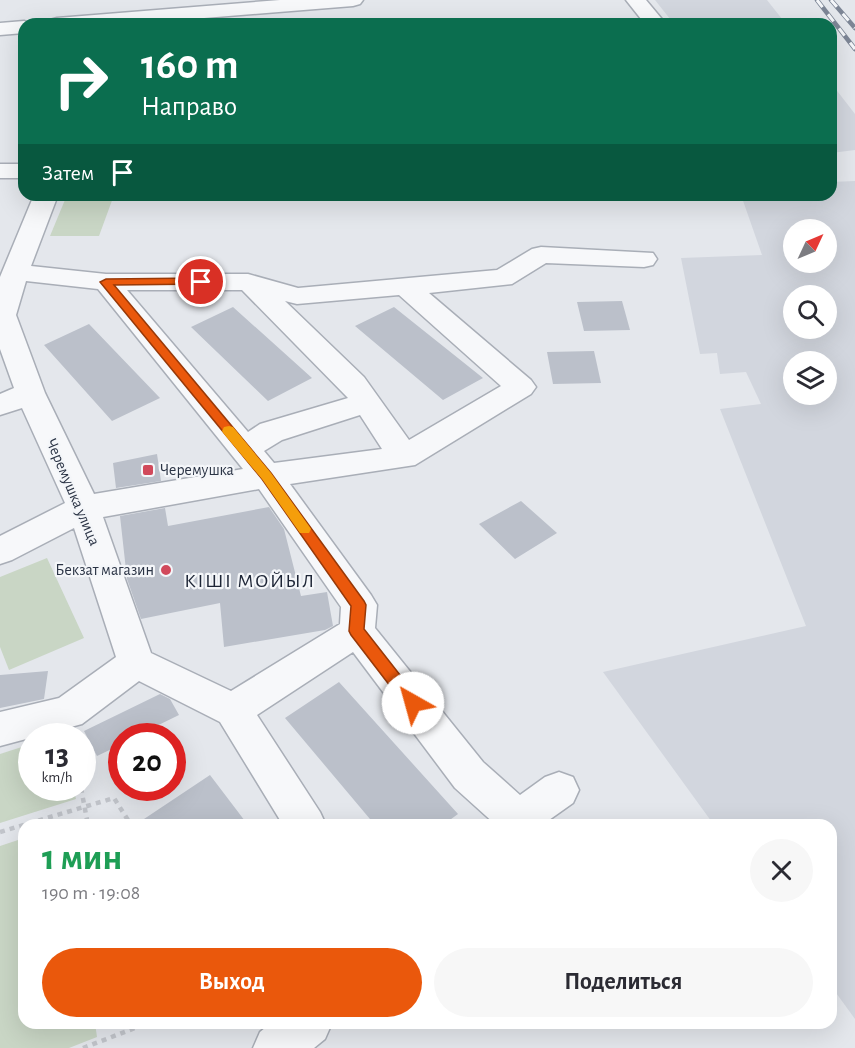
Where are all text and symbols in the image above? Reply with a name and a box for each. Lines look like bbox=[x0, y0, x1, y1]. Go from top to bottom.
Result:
icon: right bbox=[42, 42, 120, 120]
text: 160 m bbox=[141, 44, 239, 86]
text: Направо bbox=[141, 93, 237, 120]
icon: arrive bbox=[106, 156, 139, 189]
text: Затем bbox=[42, 162, 94, 184]
north arrow bbox=[783, 219, 837, 273]
map controls bbox=[783, 219, 837, 405]
pin bbox=[175, 256, 226, 307]
icon: arrive bbox=[184, 265, 217, 298]
button: search bbox=[783, 285, 837, 339]
button: layers bbox=[783, 351, 837, 405]
street label: Черемушка улица bbox=[42, 436, 103, 548]
place label: Черемушка bbox=[160, 462, 234, 479]
marker: Черемушка bbox=[141, 463, 155, 477]
place label: Бекзат магазин bbox=[55, 562, 154, 578]
marker: Бекзат магазин bbox=[159, 563, 173, 577]
district label: КІШІ МОЙЫЛ bbox=[184, 571, 316, 591]
position arrow bbox=[381, 671, 445, 735]
speed limit sign: 20 bbox=[108, 723, 186, 801]
text: 13 bbox=[45, 740, 69, 770]
text: km/h bbox=[42, 770, 72, 785]
button: close bbox=[750, 839, 813, 902]
text: 1 мин bbox=[42, 840, 122, 876]
text: 190 m · 19:08 bbox=[42, 883, 140, 903]
button: Выход bbox=[42, 948, 422, 1017]
button: Поделиться bbox=[434, 948, 813, 1017]

